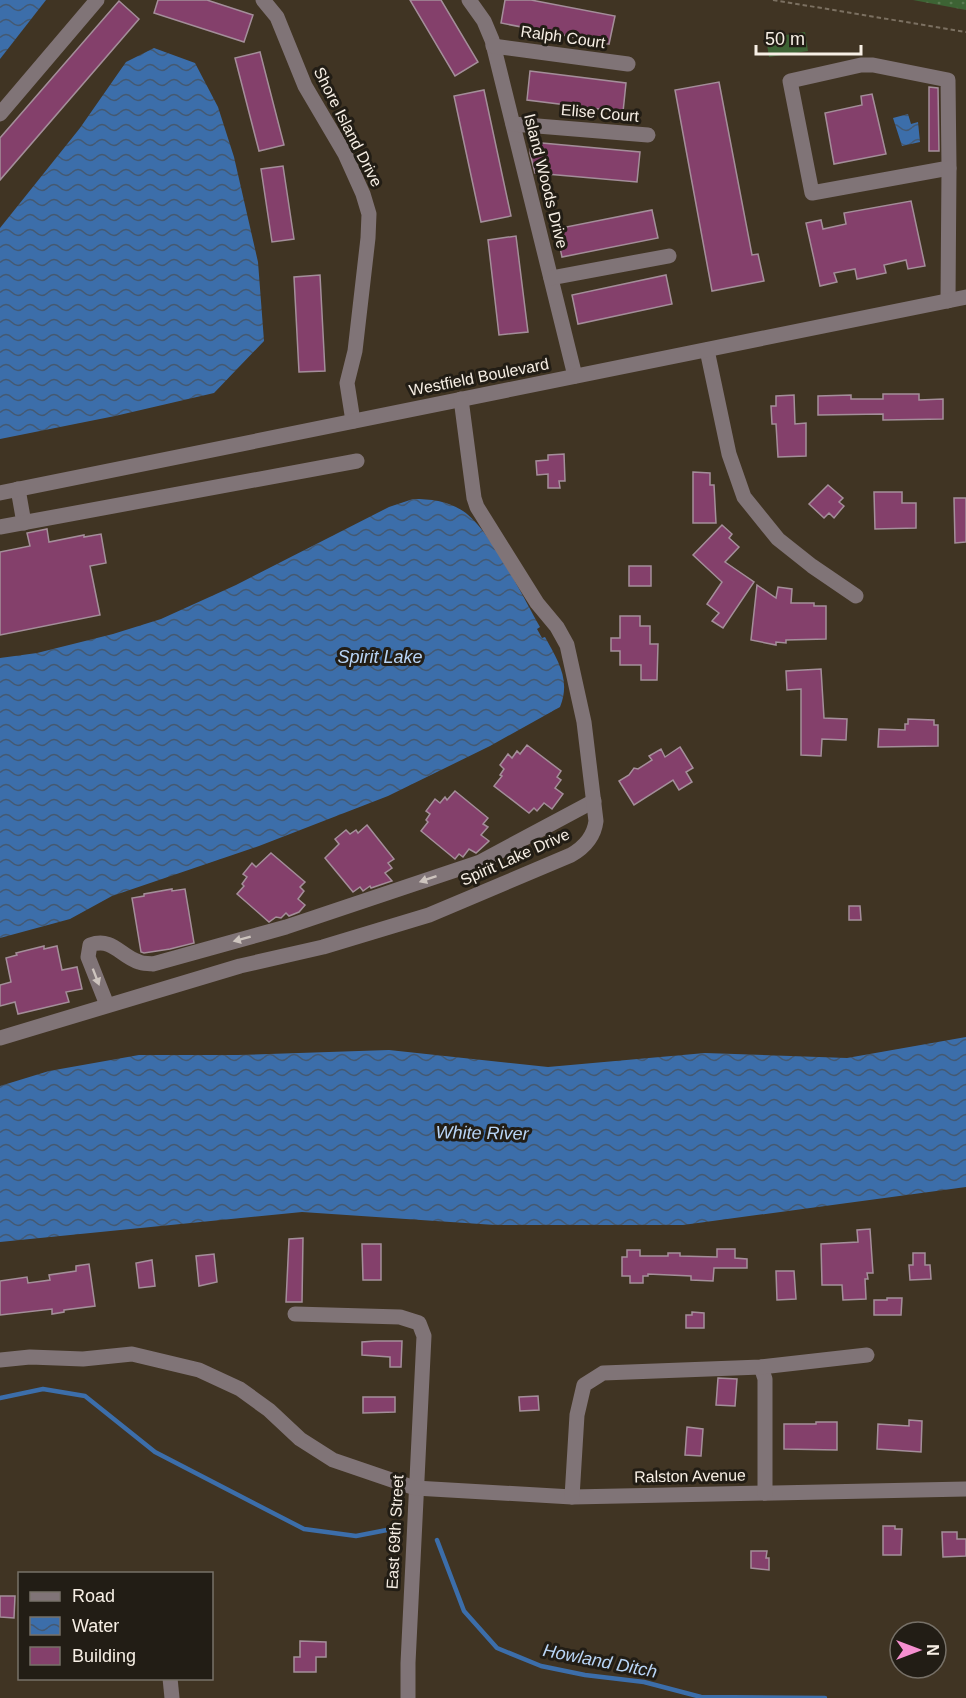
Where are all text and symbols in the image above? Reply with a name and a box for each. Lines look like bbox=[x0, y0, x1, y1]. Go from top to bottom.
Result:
scale bar bbox=[756, 18, 861, 56]
street label: Ralph Court bbox=[520, 23, 607, 51]
text: 50 m bbox=[765, 29, 805, 49]
street label: Shore Island Drive bbox=[311, 65, 385, 190]
street label: Elise Court bbox=[560, 101, 640, 125]
street label: Island Woods Drive bbox=[521, 112, 571, 250]
street label: Westfield Boulevard bbox=[408, 355, 550, 399]
water label: Spirit Lake bbox=[337, 647, 423, 667]
street label: Spirit Lake Drive bbox=[458, 825, 572, 889]
one-way arrow bbox=[419, 875, 437, 885]
one-way arrow bbox=[233, 935, 251, 944]
one-way arrow bbox=[92, 968, 101, 986]
water label: White River bbox=[435, 1122, 530, 1144]
street label: Ralston Avenue bbox=[634, 1467, 746, 1485]
street label: East 69th Street bbox=[384, 1474, 407, 1590]
legend bbox=[18, 1572, 213, 1680]
text: Road bbox=[72, 1586, 115, 1606]
text: Water bbox=[72, 1616, 119, 1636]
north arrow bbox=[888, 1620, 948, 1680]
water label: Howland Ditch bbox=[541, 1640, 659, 1682]
text: N bbox=[924, 1644, 941, 1656]
text: Building bbox=[72, 1646, 136, 1666]

